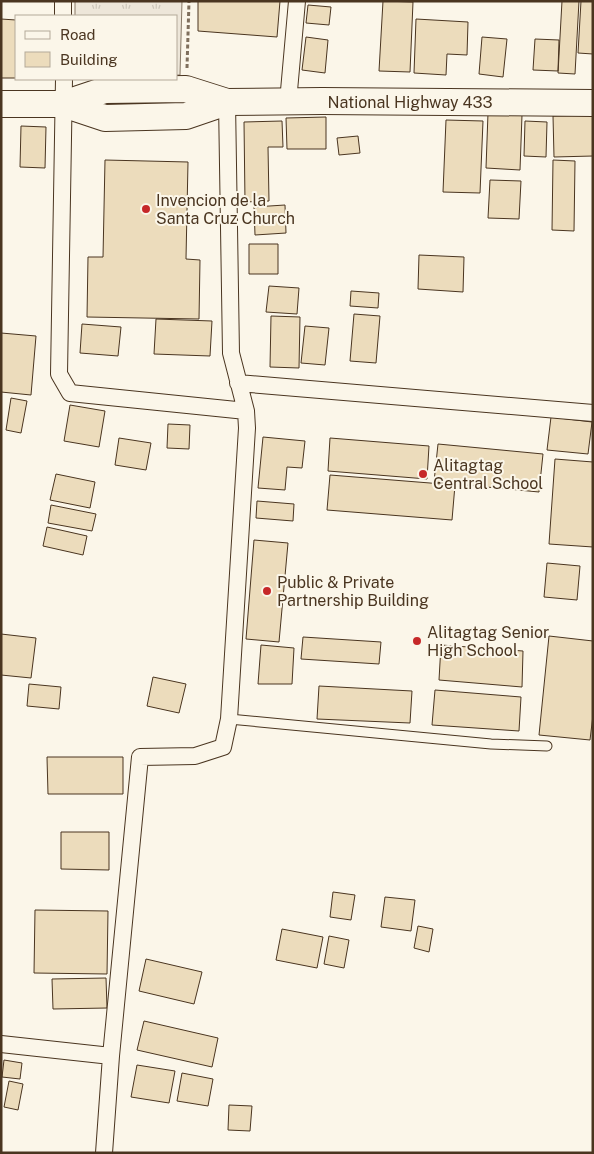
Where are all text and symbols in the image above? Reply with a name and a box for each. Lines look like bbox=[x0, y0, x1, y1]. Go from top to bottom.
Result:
legend bbox=[15, 15, 178, 80]
text: Road bbox=[60, 26, 96, 43]
text: Building bbox=[60, 51, 118, 68]
street label: National Highway 433 bbox=[327, 93, 493, 112]
place label: Invencion de la Santa Cruz Church bbox=[156, 191, 295, 228]
marker: Invencion de la Santa Cruz Church bbox=[140, 203, 152, 215]
place label: Alitagtag Central School bbox=[433, 456, 543, 493]
marker: Alitagtag Central School bbox=[417, 468, 429, 480]
place label: Public & Private Partnership Building bbox=[277, 573, 429, 610]
marker: Public & Private Partnership Building bbox=[261, 585, 273, 597]
place label: Alitagtag Senior High School bbox=[427, 623, 549, 660]
marker: Alitagtag Senior High School bbox=[411, 635, 423, 647]

